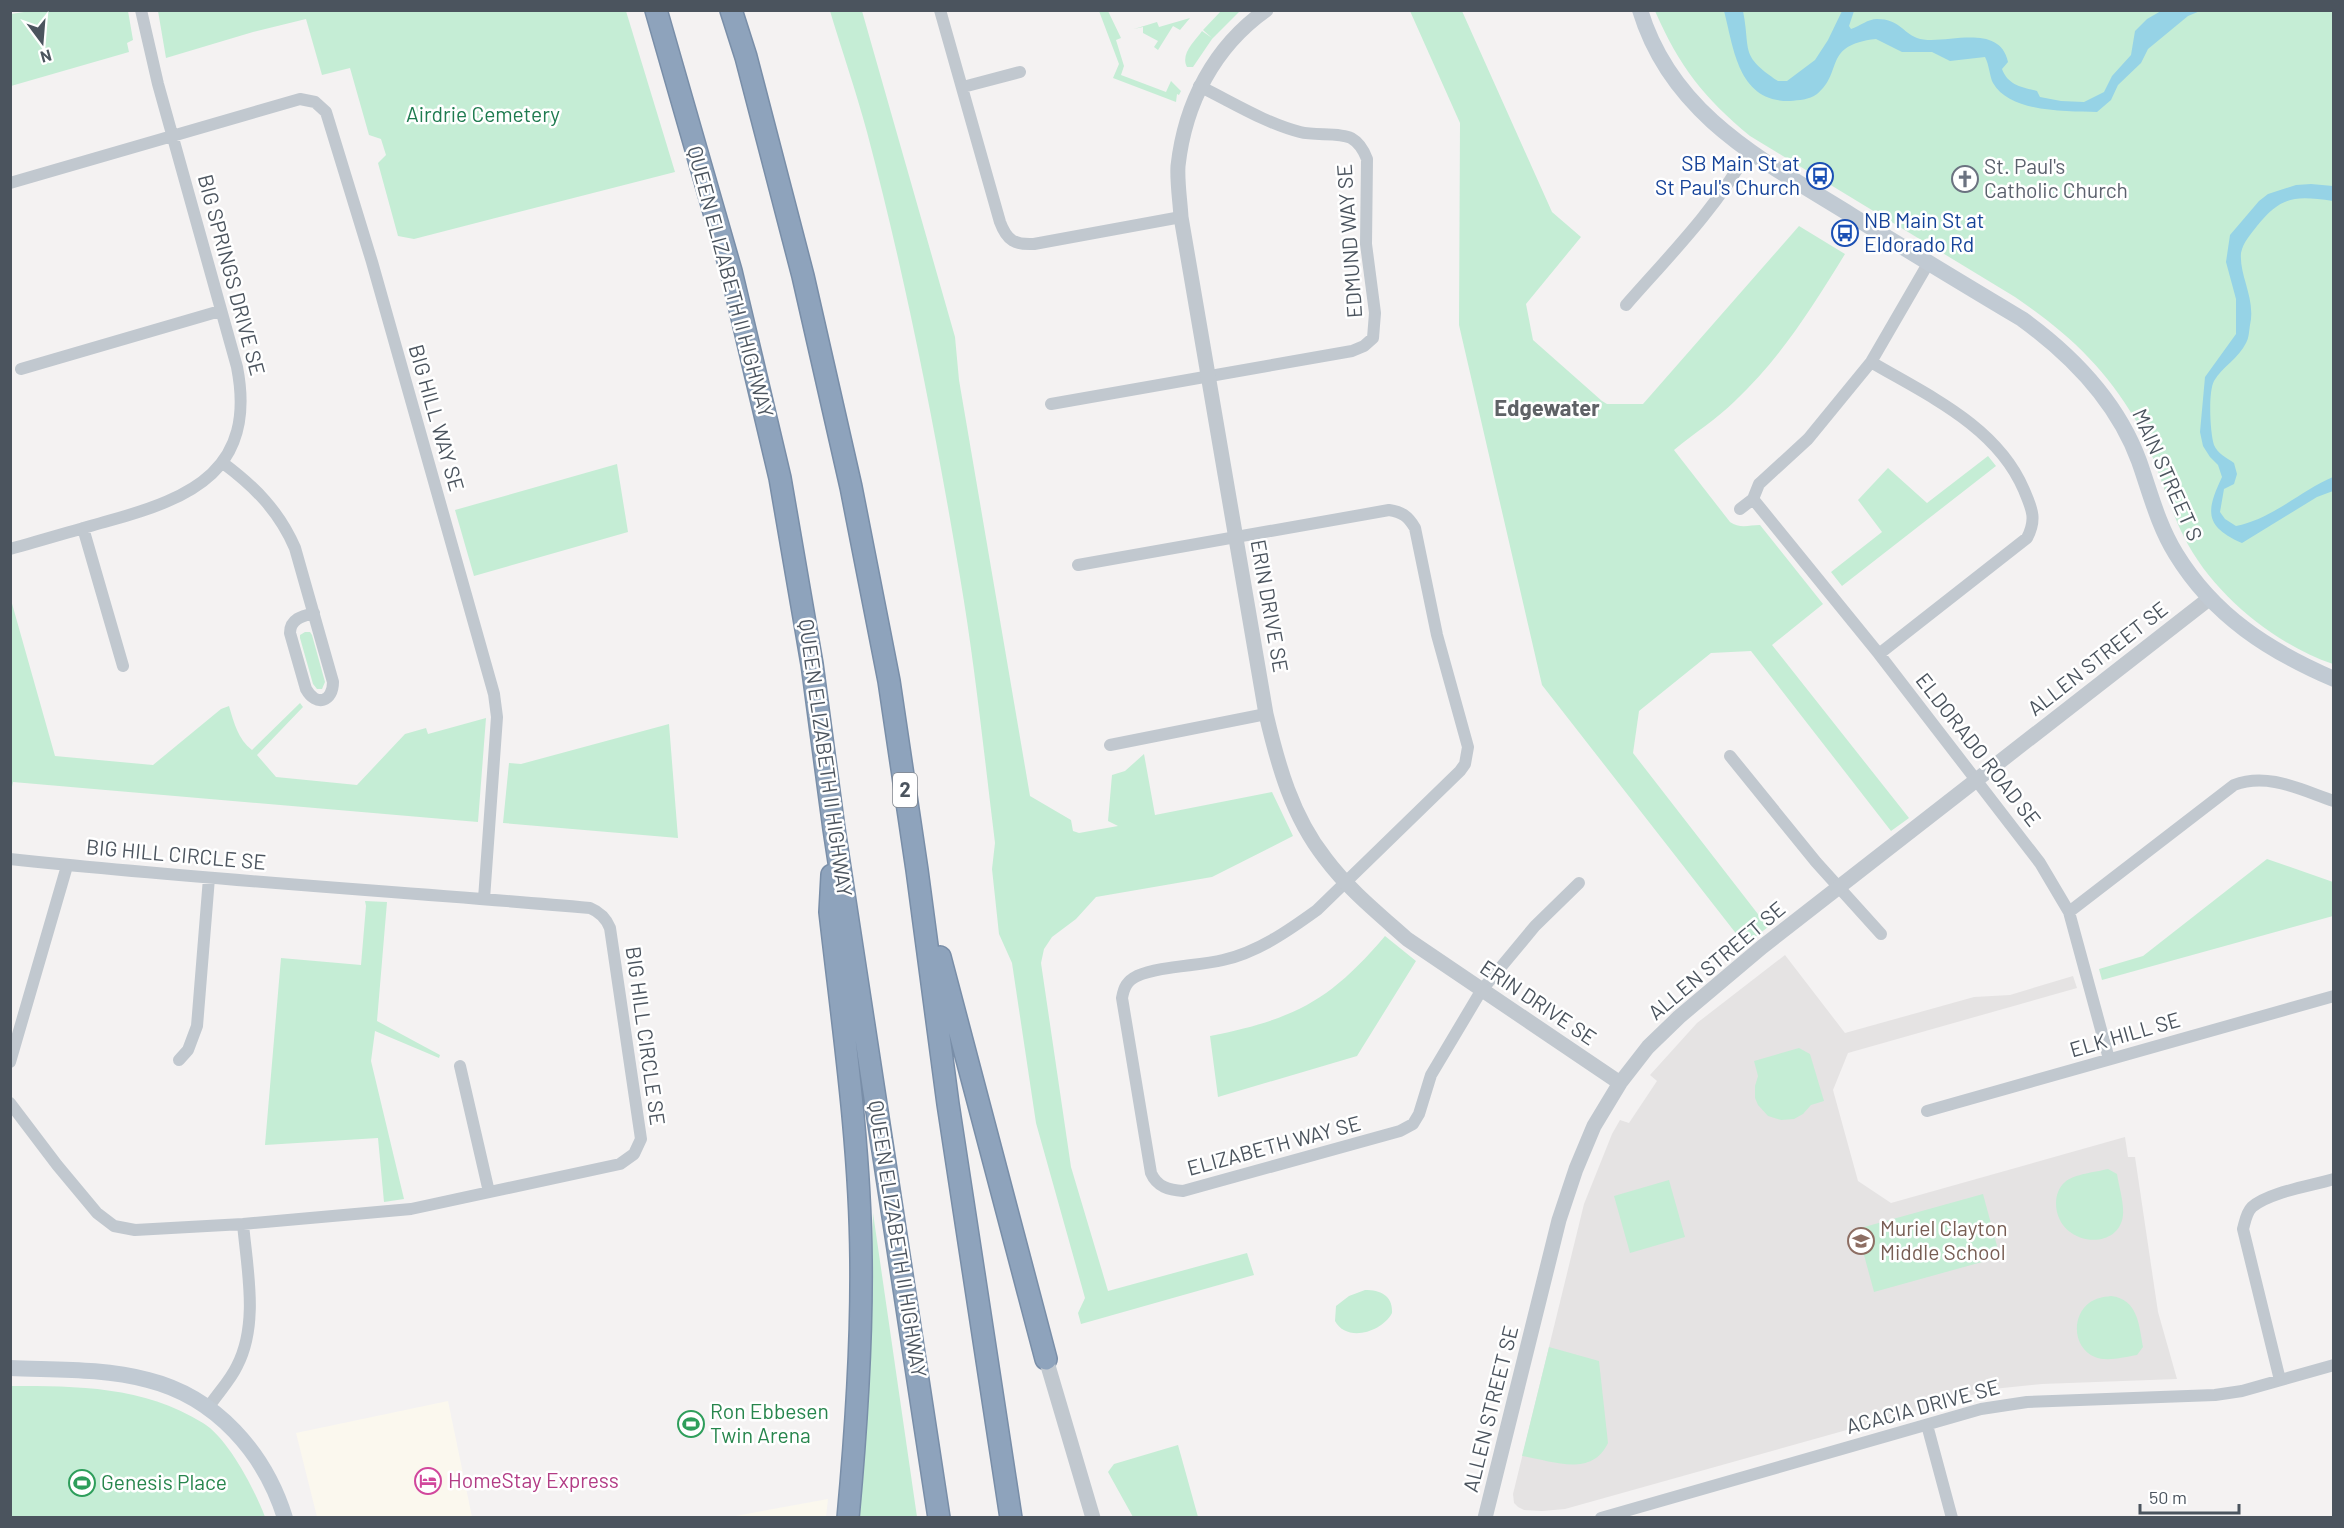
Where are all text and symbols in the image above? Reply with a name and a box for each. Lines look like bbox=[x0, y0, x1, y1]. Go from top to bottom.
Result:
north arrow bbox=[12, 12, 72, 72]
text: N bbox=[39, 46, 54, 67]
park label: Airdrie Cemetery bbox=[406, 101, 560, 126]
street label: QUEEN ELIZABETH II HIGHWAY bbox=[683, 143, 780, 420]
place label: SB Main St at St Paul's Church bbox=[1655, 150, 1800, 199]
place label: St. Paul's Catholic Church bbox=[1984, 153, 2128, 202]
bus stop icon: SB Main St at St Paul's Church bbox=[1805, 161, 1835, 191]
street label: EDMUND WAY SE bbox=[1331, 163, 1366, 319]
church icon: St. Paul's Catholic Church bbox=[1950, 164, 1980, 194]
street label: BIG SPRINGS DRIVE SE bbox=[194, 171, 271, 378]
place label: NB Main St at Eldorado Rd bbox=[1864, 207, 1984, 256]
bus stop icon: NB Main St at Eldorado Rd bbox=[1830, 218, 1860, 248]
street label: BIG HILL WAY SE bbox=[405, 341, 470, 494]
district label: Edgewater bbox=[1494, 394, 1600, 420]
street label: MAIN STREET S bbox=[2128, 404, 2209, 544]
street label: ERIN DRIVE SE bbox=[1246, 537, 1294, 674]
street label: ALLEN STREET SE bbox=[2022, 595, 2172, 720]
street label: QUEEN ELIZABETH II HIGHWAY bbox=[795, 617, 858, 898]
street label: ELDORADO ROAD SE bbox=[1911, 667, 2047, 831]
road number: 2 bbox=[893, 773, 917, 807]
street label: BIG HILL CIRCLE SE bbox=[85, 833, 267, 874]
street label: ALLEN STREET SE bbox=[1643, 895, 1790, 1024]
street label: BIG HILL CIRCLE SE bbox=[622, 945, 671, 1127]
street label: ERIN DRIVE SE bbox=[1476, 954, 1602, 1050]
street label: ELK HILL SE bbox=[2066, 1006, 2183, 1061]
street label: QUEEN ELIZABETH II HIGHWAY bbox=[864, 1098, 933, 1379]
street label: ELIZABETH WAY SE bbox=[1184, 1109, 1363, 1180]
place label: Muriel Clayton Middle School bbox=[1880, 1215, 2007, 1264]
school or university icon: Muriel Clayton Middle School bbox=[1846, 1226, 1876, 1256]
street label: ALLEN STREET SE bbox=[1457, 1323, 1522, 1495]
street label: ACACIA DRIVE SE bbox=[1843, 1373, 2002, 1438]
place label: Ron Ebbesen Twin Arena bbox=[710, 1398, 829, 1447]
sports icon: Ron Ebbesen Twin Arena bbox=[676, 1409, 706, 1439]
hotel icon: HomeStay Express bbox=[413, 1466, 443, 1496]
place label: HomeStay Express bbox=[448, 1467, 619, 1492]
sports icon: Genesis Place bbox=[67, 1468, 97, 1498]
place label: Genesis Place bbox=[101, 1469, 227, 1494]
scale bar bbox=[2140, 1477, 2239, 1515]
text: 50 m bbox=[2149, 1486, 2187, 1508]

